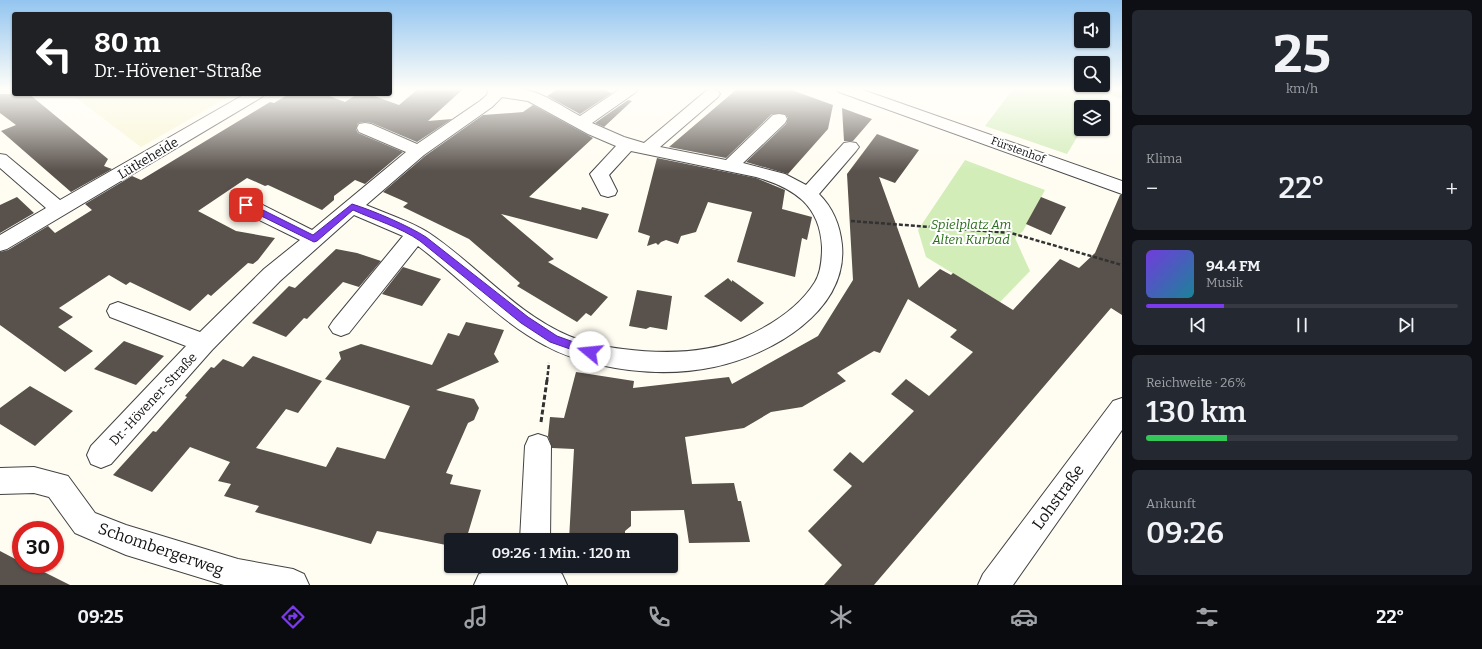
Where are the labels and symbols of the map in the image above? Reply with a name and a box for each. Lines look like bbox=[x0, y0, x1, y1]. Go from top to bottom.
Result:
street label: Lütkeheide bbox=[115, 134, 181, 182]
street label: Fürstenhof bbox=[989, 134, 1048, 166]
pin bbox=[229, 188, 263, 222]
park label: Spielplatz Am Alten Kurbad bbox=[931, 217, 1012, 247]
position arrow bbox=[569, 331, 611, 373]
street label: Dr.-Hövener-Straße bbox=[106, 350, 200, 448]
street label: Lohstraße bbox=[1028, 461, 1088, 533]
street label: Schombergerweg bbox=[96, 519, 226, 579]
speed limit sign: 30 bbox=[12, 521, 64, 573]

